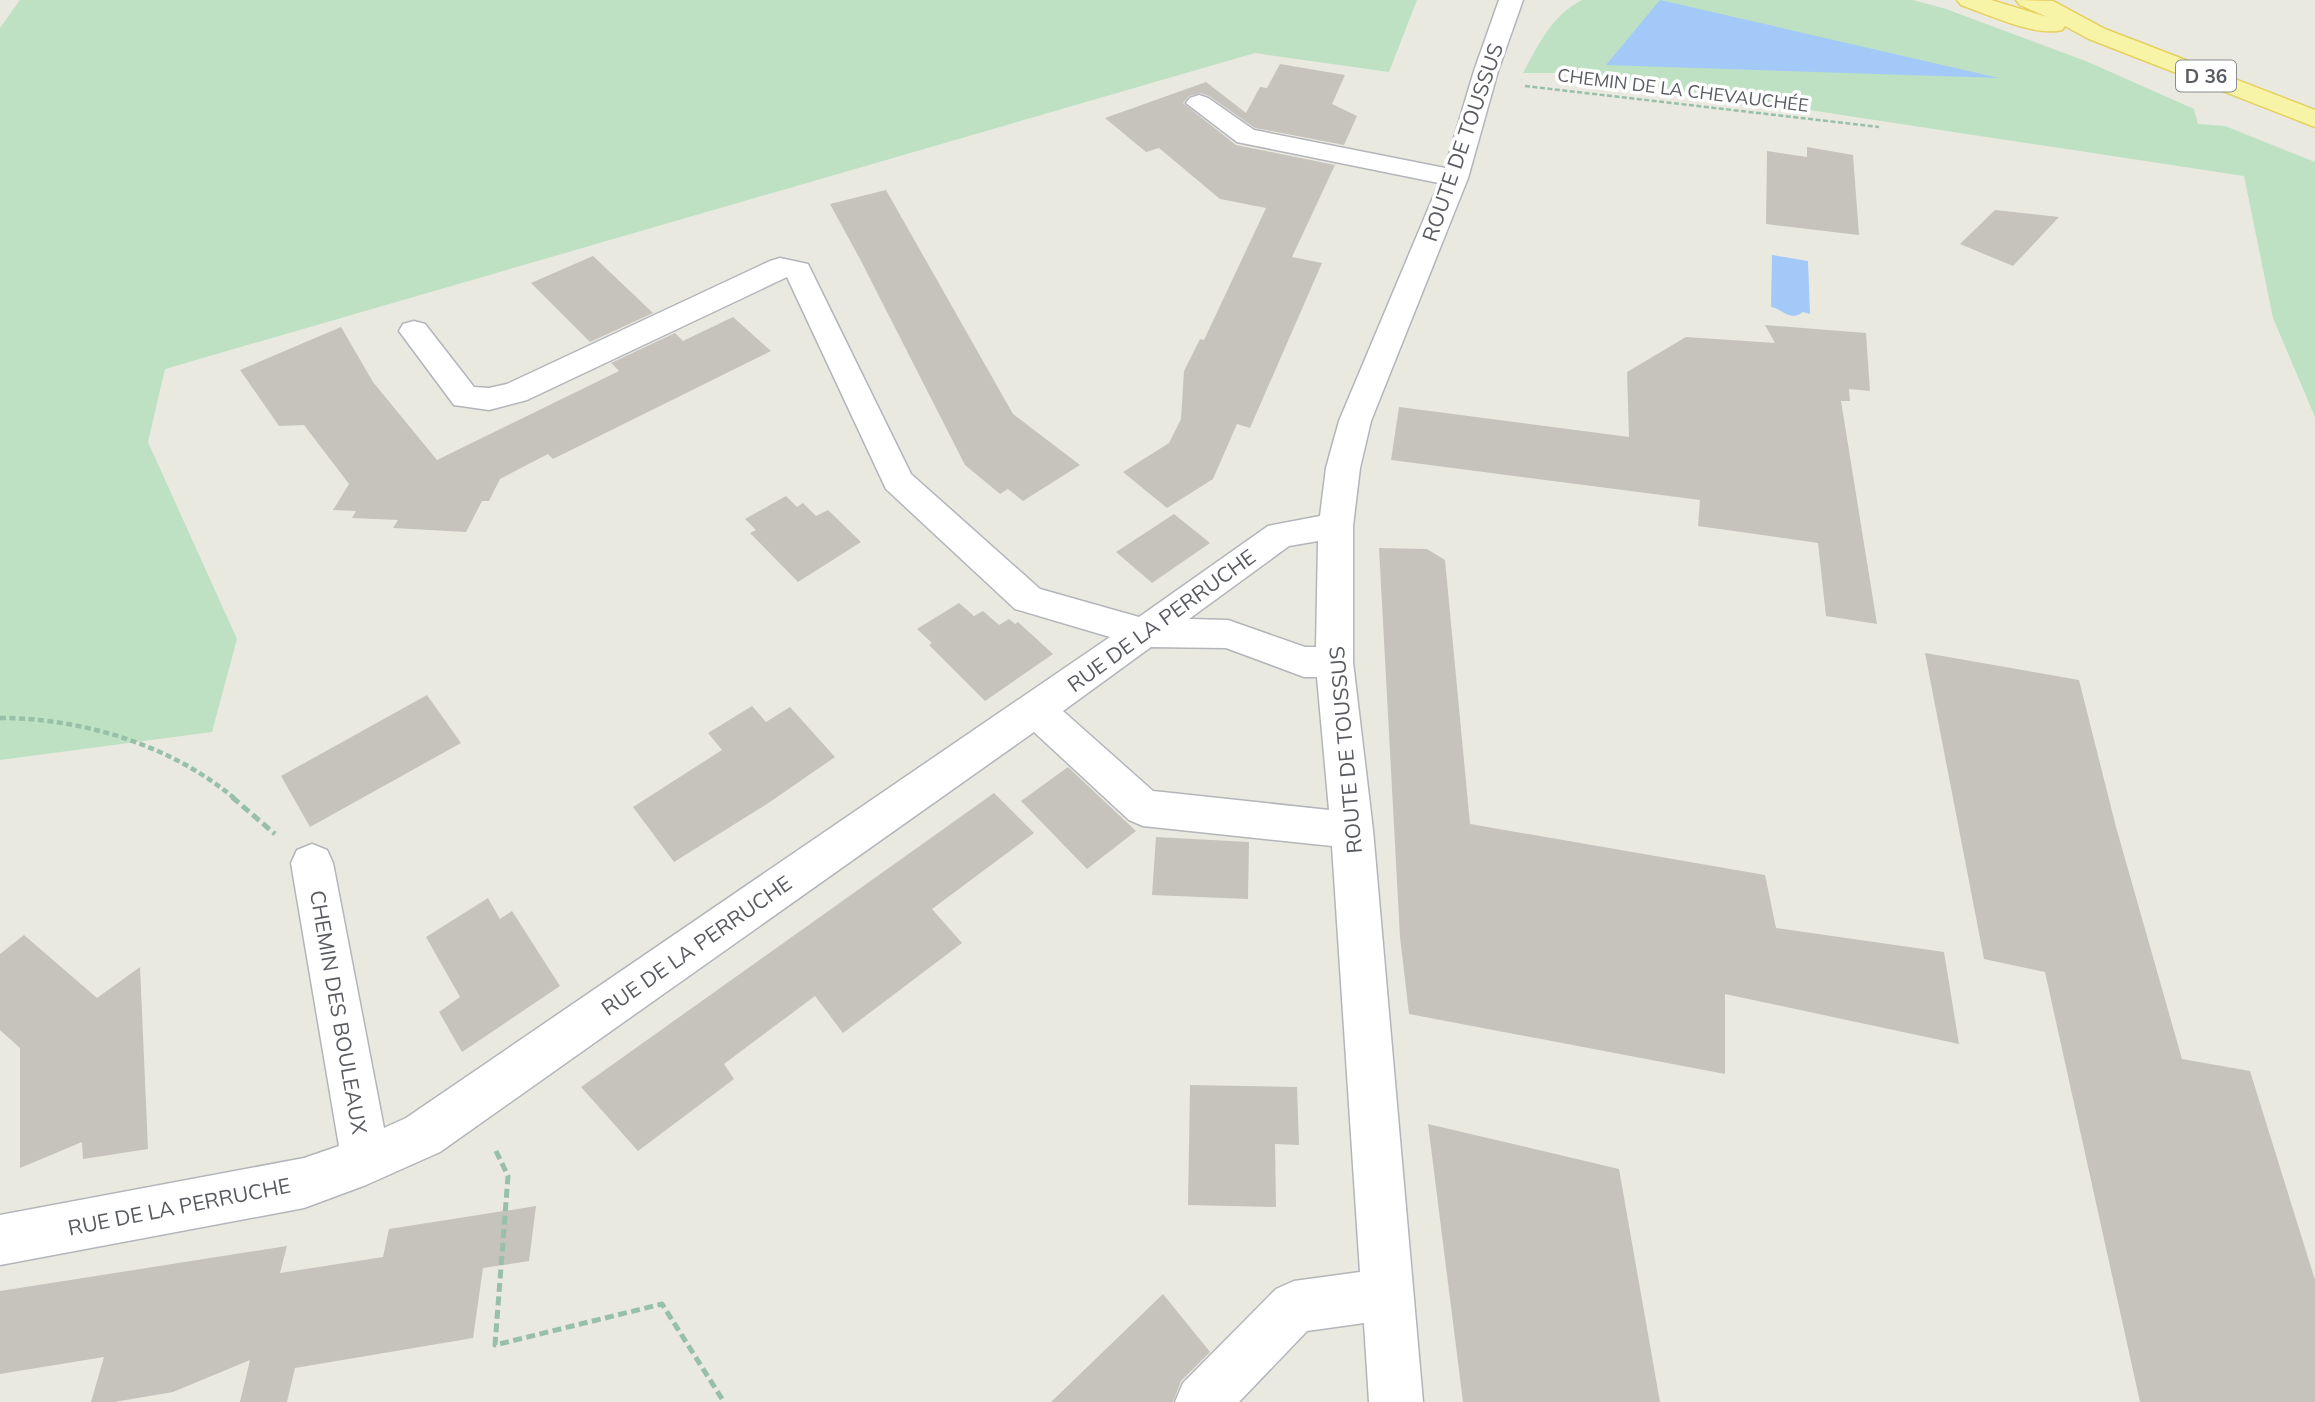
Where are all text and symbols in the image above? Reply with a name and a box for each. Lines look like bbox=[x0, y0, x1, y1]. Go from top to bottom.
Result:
street label: ROUTE DE TOUSSUS bbox=[1416, 39, 1508, 245]
road number: D 36 bbox=[2176, 60, 2236, 92]
street label: CHEMIN DE LA CHEVAUCHÉE bbox=[1556, 63, 1810, 117]
street label: RUE DE LA PERRUCHE bbox=[1062, 543, 1260, 697]
street label: ROUTE DE TOUSSUS bbox=[1323, 645, 1367, 855]
street label: RUE DE LA PERRUCHE bbox=[596, 869, 796, 1021]
street label: CHEMIN DES BOULEAUX bbox=[305, 888, 373, 1136]
street label: RUE DE LA PERRUCHE bbox=[65, 1172, 293, 1240]

